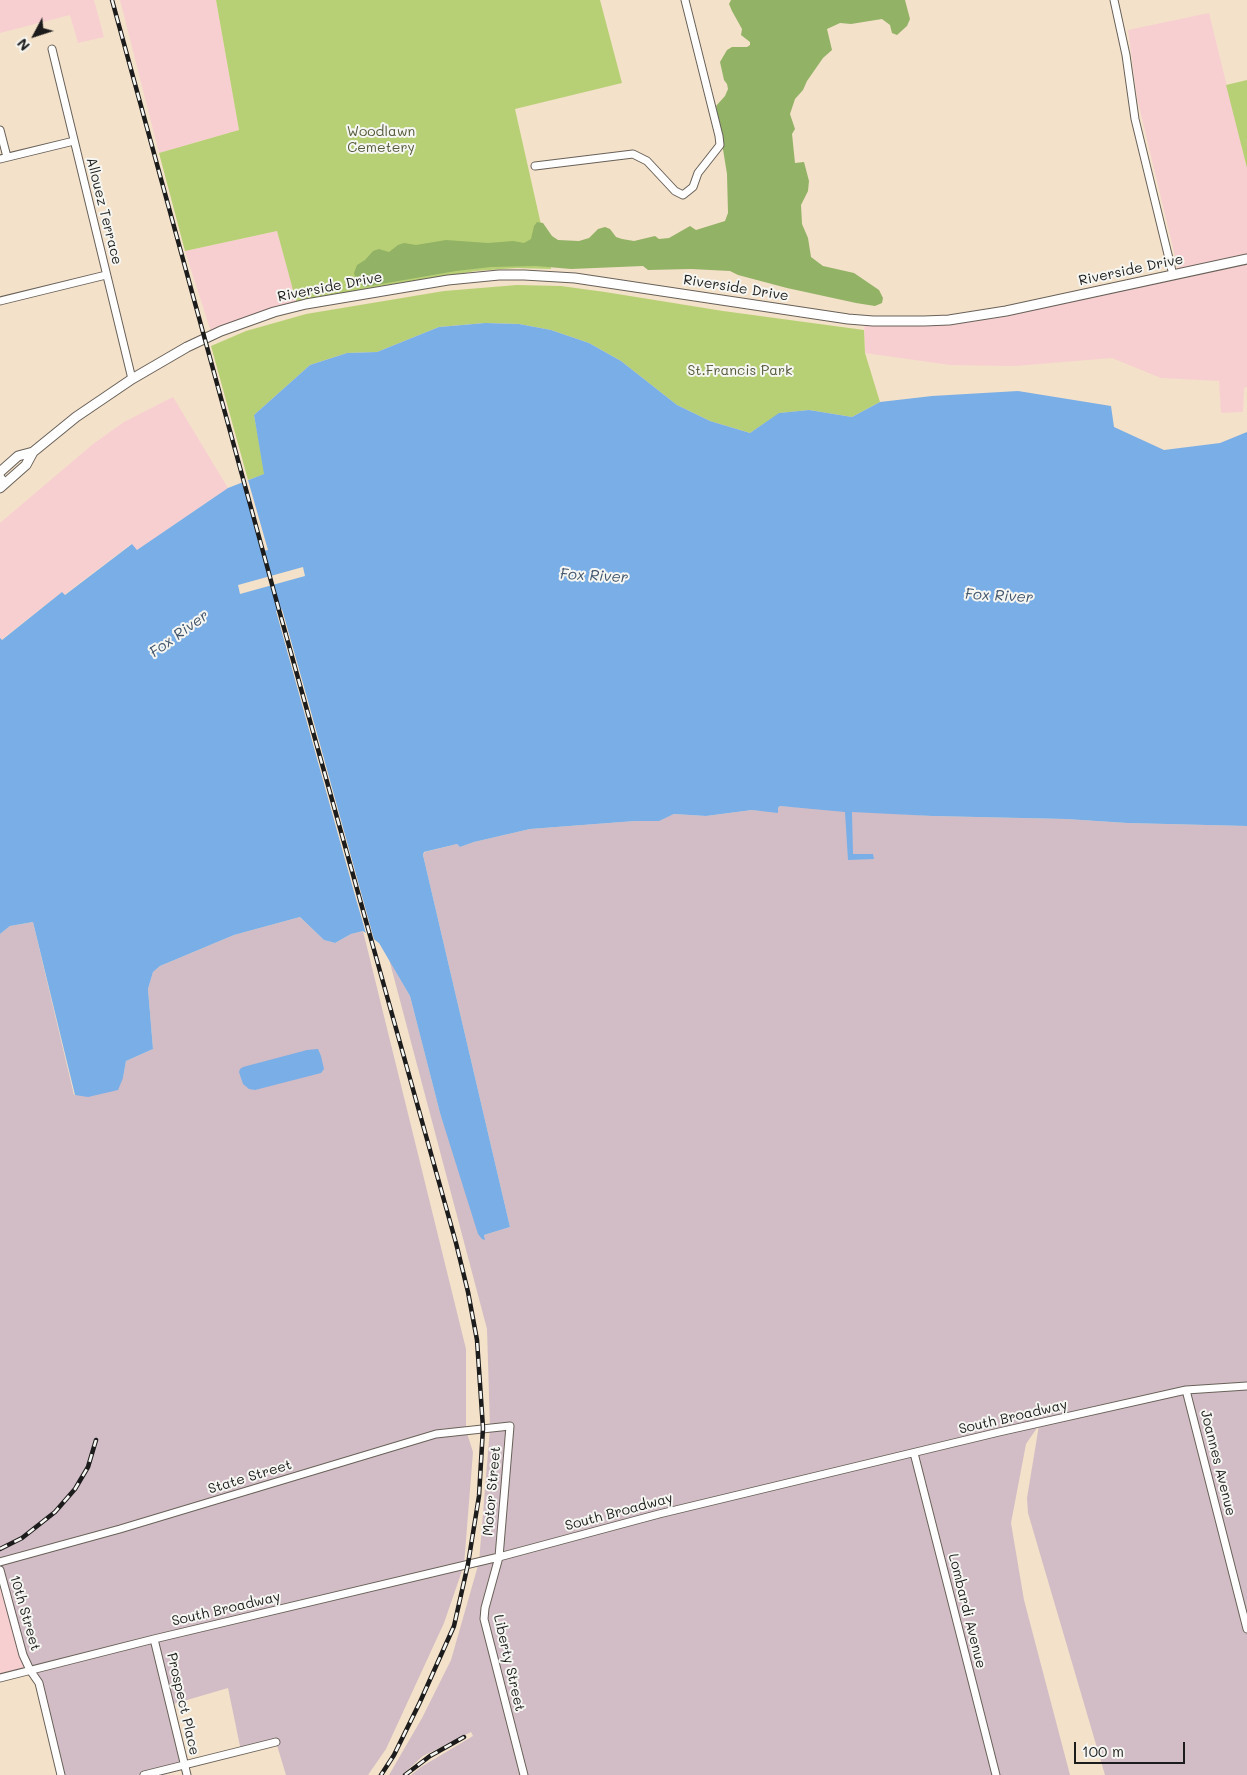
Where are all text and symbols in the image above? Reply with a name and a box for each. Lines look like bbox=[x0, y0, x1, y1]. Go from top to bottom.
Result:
north arrow bbox=[10, 10, 60, 60]
text: N bbox=[12, 35, 34, 55]
park label: Woodlawn Cemetery bbox=[347, 124, 415, 156]
street label: Allouez Terrace bbox=[83, 156, 125, 266]
street label: Riverside Drive bbox=[1077, 251, 1185, 289]
street label: Riverside Drive bbox=[276, 269, 384, 305]
street label: Riverside Drive bbox=[682, 271, 790, 305]
park label: St.Francis Park bbox=[687, 363, 793, 379]
water label: Fox River bbox=[559, 565, 629, 587]
water label: Fox River bbox=[964, 585, 1034, 607]
water label: Fox River bbox=[146, 607, 212, 661]
street label: South Broadway bbox=[957, 1396, 1069, 1438]
street label: Joannes Avenue bbox=[1197, 1408, 1239, 1518]
street label: Motor Street bbox=[480, 1445, 504, 1537]
street label: State Street bbox=[206, 1456, 294, 1498]
street label: South Broadway bbox=[563, 1490, 675, 1534]
street label: Lombardi Avenue bbox=[945, 1552, 989, 1670]
street label: 10th Street bbox=[6, 1573, 44, 1653]
street label: South Broadway bbox=[170, 1588, 282, 1630]
street label: Liberty Street bbox=[490, 1613, 528, 1713]
street label: Prospect Place bbox=[163, 1651, 203, 1757]
scale bar bbox=[1077, 1732, 1188, 1764]
text: 100 m bbox=[1082, 1741, 1124, 1761]

